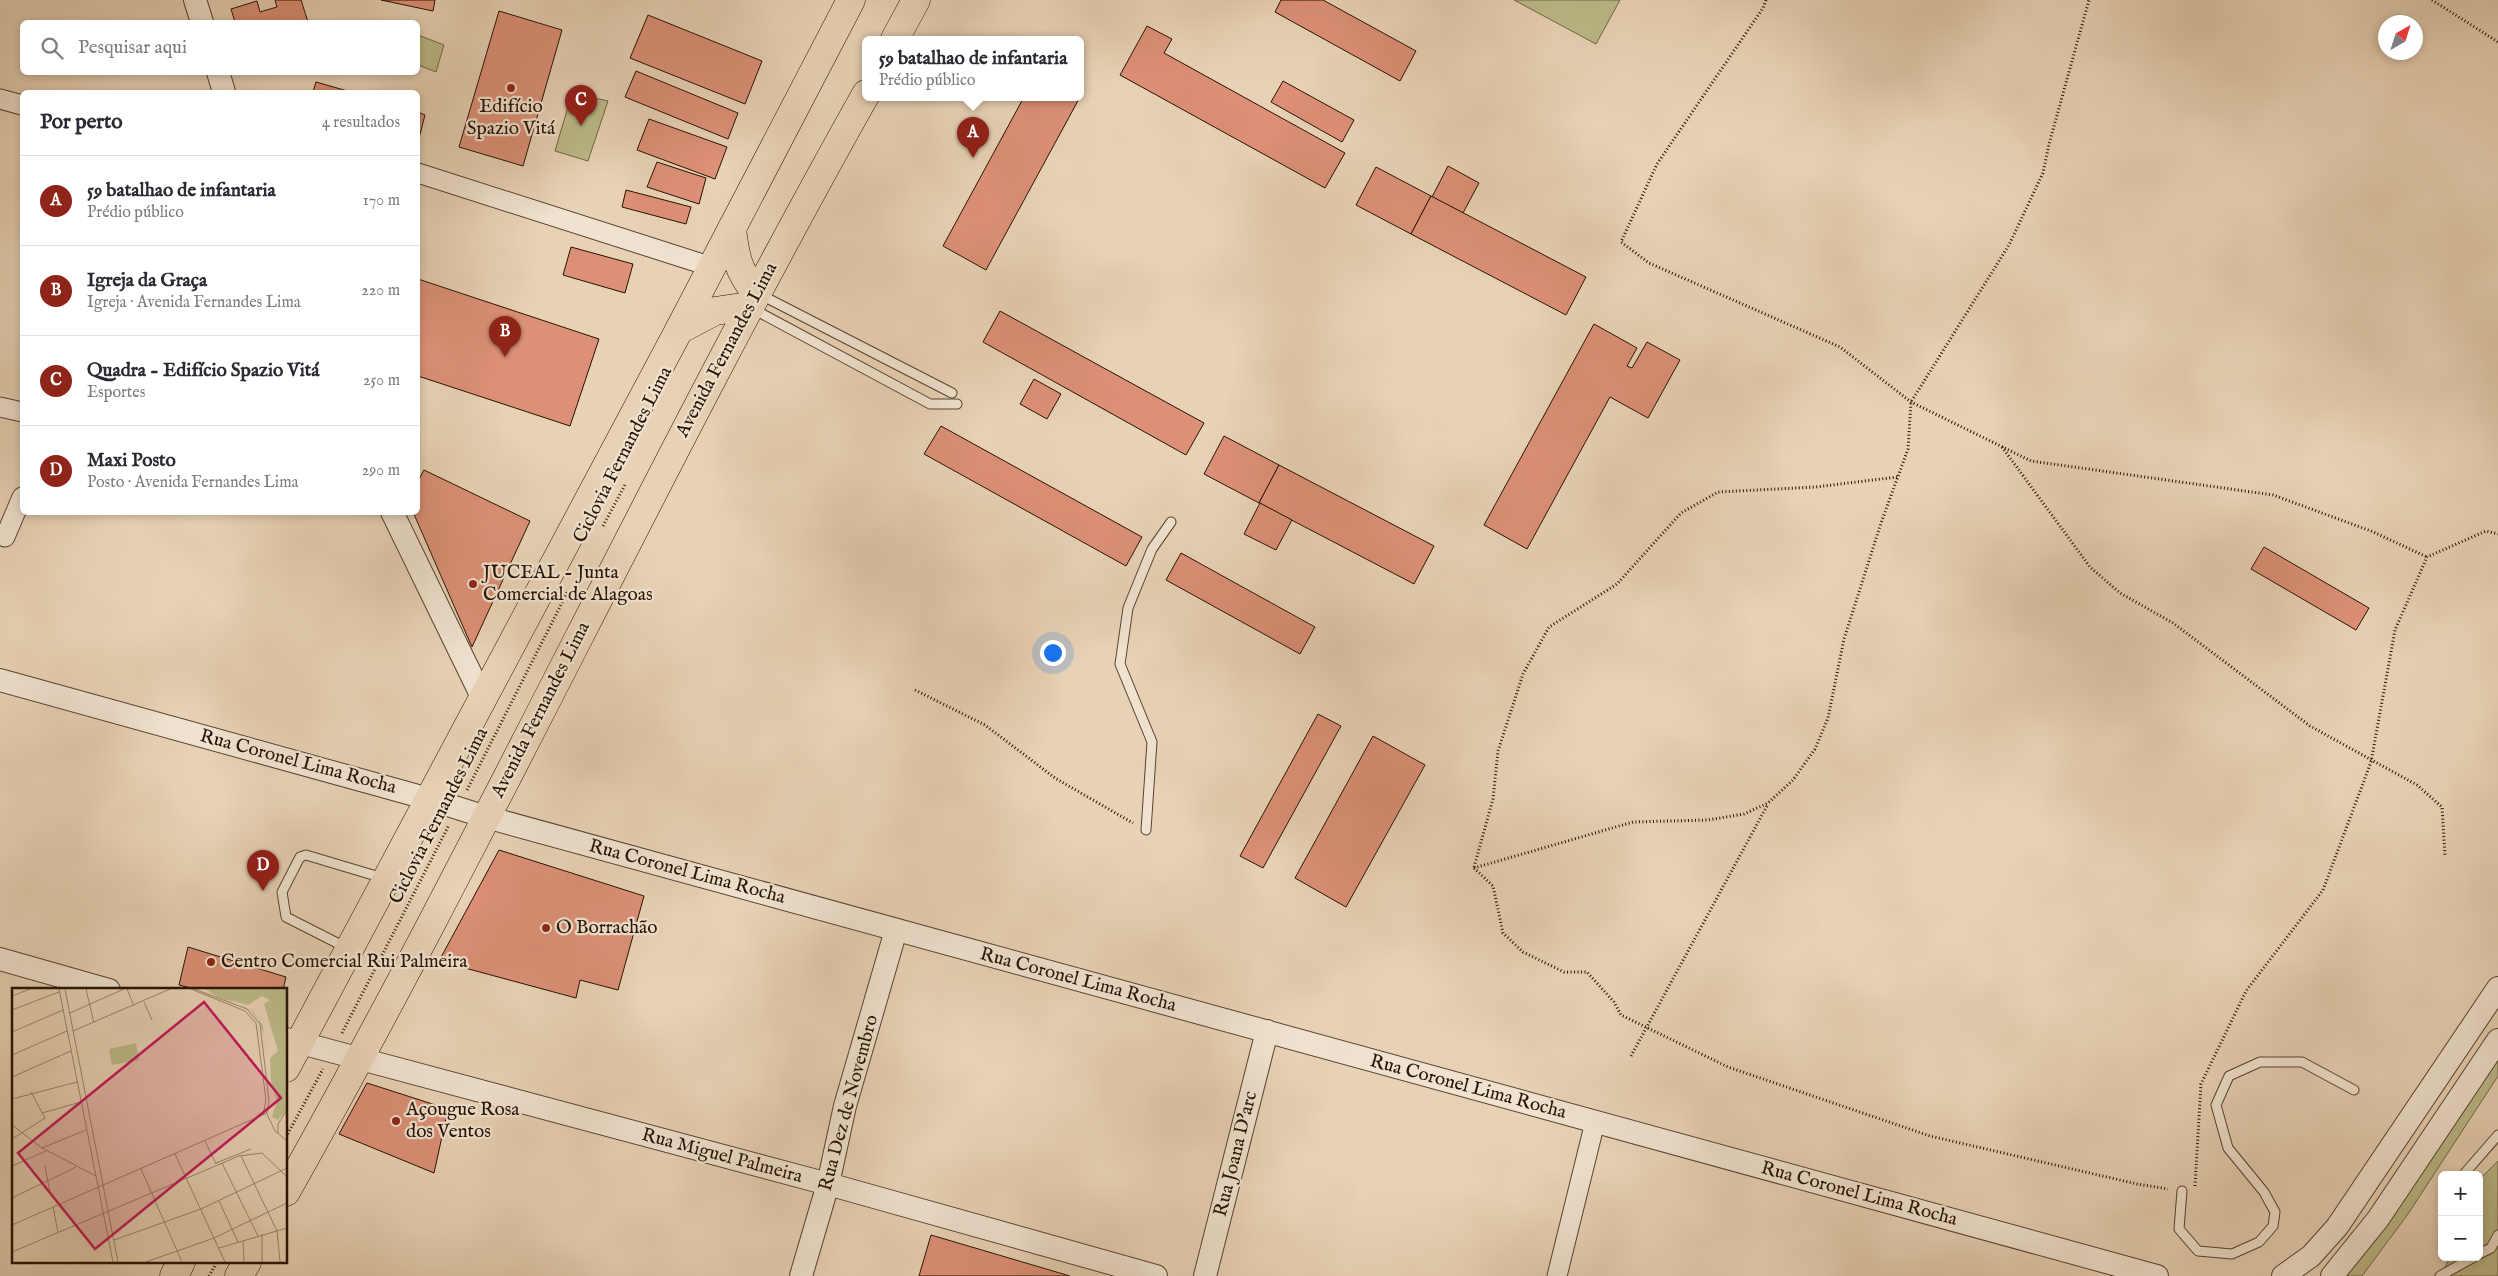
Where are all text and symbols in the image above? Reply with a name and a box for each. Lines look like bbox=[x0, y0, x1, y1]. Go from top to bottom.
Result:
north arrow bbox=[2378, 15, 2423, 60]
search box bbox=[20, 20, 420, 75]
icon: search bbox=[38, 34, 66, 62]
text: Pesquisar aqui bbox=[78, 36, 187, 60]
popup bbox=[862, 36, 1084, 101]
text: 59 batalhao de infantaria bbox=[879, 47, 1067, 71]
text: Prédio público bbox=[879, 71, 975, 91]
marker: Edifício Spazio Vitá bbox=[505, 82, 517, 94]
pin: C bbox=[565, 85, 597, 126]
place label: Edifício Spazio Vitá bbox=[467, 95, 556, 141]
text: Por perto bbox=[40, 109, 122, 136]
text: 4 resultados bbox=[322, 113, 400, 133]
pin: A bbox=[957, 117, 989, 158]
text: 59 batalhao de infantaria bbox=[87, 179, 276, 203]
text: A bbox=[51, 191, 61, 211]
text: 170 m bbox=[363, 191, 400, 211]
text: Prédio público bbox=[87, 203, 184, 223]
street label: Avenida Fernandes Lima bbox=[670, 258, 784, 442]
text: Igreja da Graça bbox=[87, 269, 207, 293]
text: B bbox=[51, 281, 61, 301]
text: 220 m bbox=[361, 281, 400, 301]
text: Igreja · Avenida Fernandes Lima bbox=[87, 293, 301, 313]
pin: B bbox=[489, 316, 521, 357]
text: Quadra - Edifício Spazio Vitá bbox=[87, 359, 319, 383]
street label: Ciclovia Fernandes Lima bbox=[568, 362, 678, 547]
text: C bbox=[50, 371, 62, 391]
text: 250 m bbox=[363, 371, 400, 391]
text: Esportes bbox=[87, 383, 145, 403]
text: Maxi Posto bbox=[87, 449, 176, 473]
text: D bbox=[50, 461, 62, 481]
text: 290 m bbox=[362, 461, 400, 481]
text: Posto · Avenida Fernandes Lima bbox=[87, 473, 298, 493]
place label: JUCEAL - Junta Comercial de Alagoas bbox=[481, 561, 653, 607]
marker: JUCEAL - Junta Comercial de Alagoas bbox=[467, 578, 479, 590]
street label: Avenida Fernandes Lima bbox=[486, 617, 596, 803]
your location bbox=[1040, 640, 1066, 666]
street label: Ciclovia Fernandes Lima bbox=[384, 723, 494, 908]
street label: Rua Coronel Lima Rocha bbox=[197, 724, 400, 800]
street label: Rua Coronel Lima Rocha bbox=[586, 834, 789, 910]
pin: D bbox=[247, 850, 279, 891]
place label: O Borrachão bbox=[556, 916, 658, 940]
marker: O Borrachão bbox=[540, 922, 552, 934]
street label: Rua Coronel Lima Rocha bbox=[977, 942, 1180, 1018]
place label: Centro Comercial Rui Palmeira bbox=[221, 950, 468, 974]
marker: Centro Comercial Rui Palmeira bbox=[205, 956, 217, 968]
inset map bbox=[12, 988, 288, 1264]
street label: Rua Dez de Novembro bbox=[814, 1012, 884, 1194]
street label: Rua Coronel Lima Rocha bbox=[1367, 1049, 1570, 1125]
street label: Rua Joana D'arc bbox=[1209, 1089, 1263, 1219]
place label: Açougue Rosa dos Ventos bbox=[405, 1098, 520, 1144]
marker: Açougue Rosa dos Ventos bbox=[390, 1115, 402, 1127]
street label: Rua Miguel Palmeira bbox=[639, 1123, 806, 1189]
street label: Rua Coronel Lima Rocha bbox=[1758, 1156, 1961, 1232]
map controls bbox=[2438, 1171, 2483, 1261]
button: + bbox=[2438, 1171, 2483, 1216]
button: − bbox=[2438, 1216, 2483, 1261]

